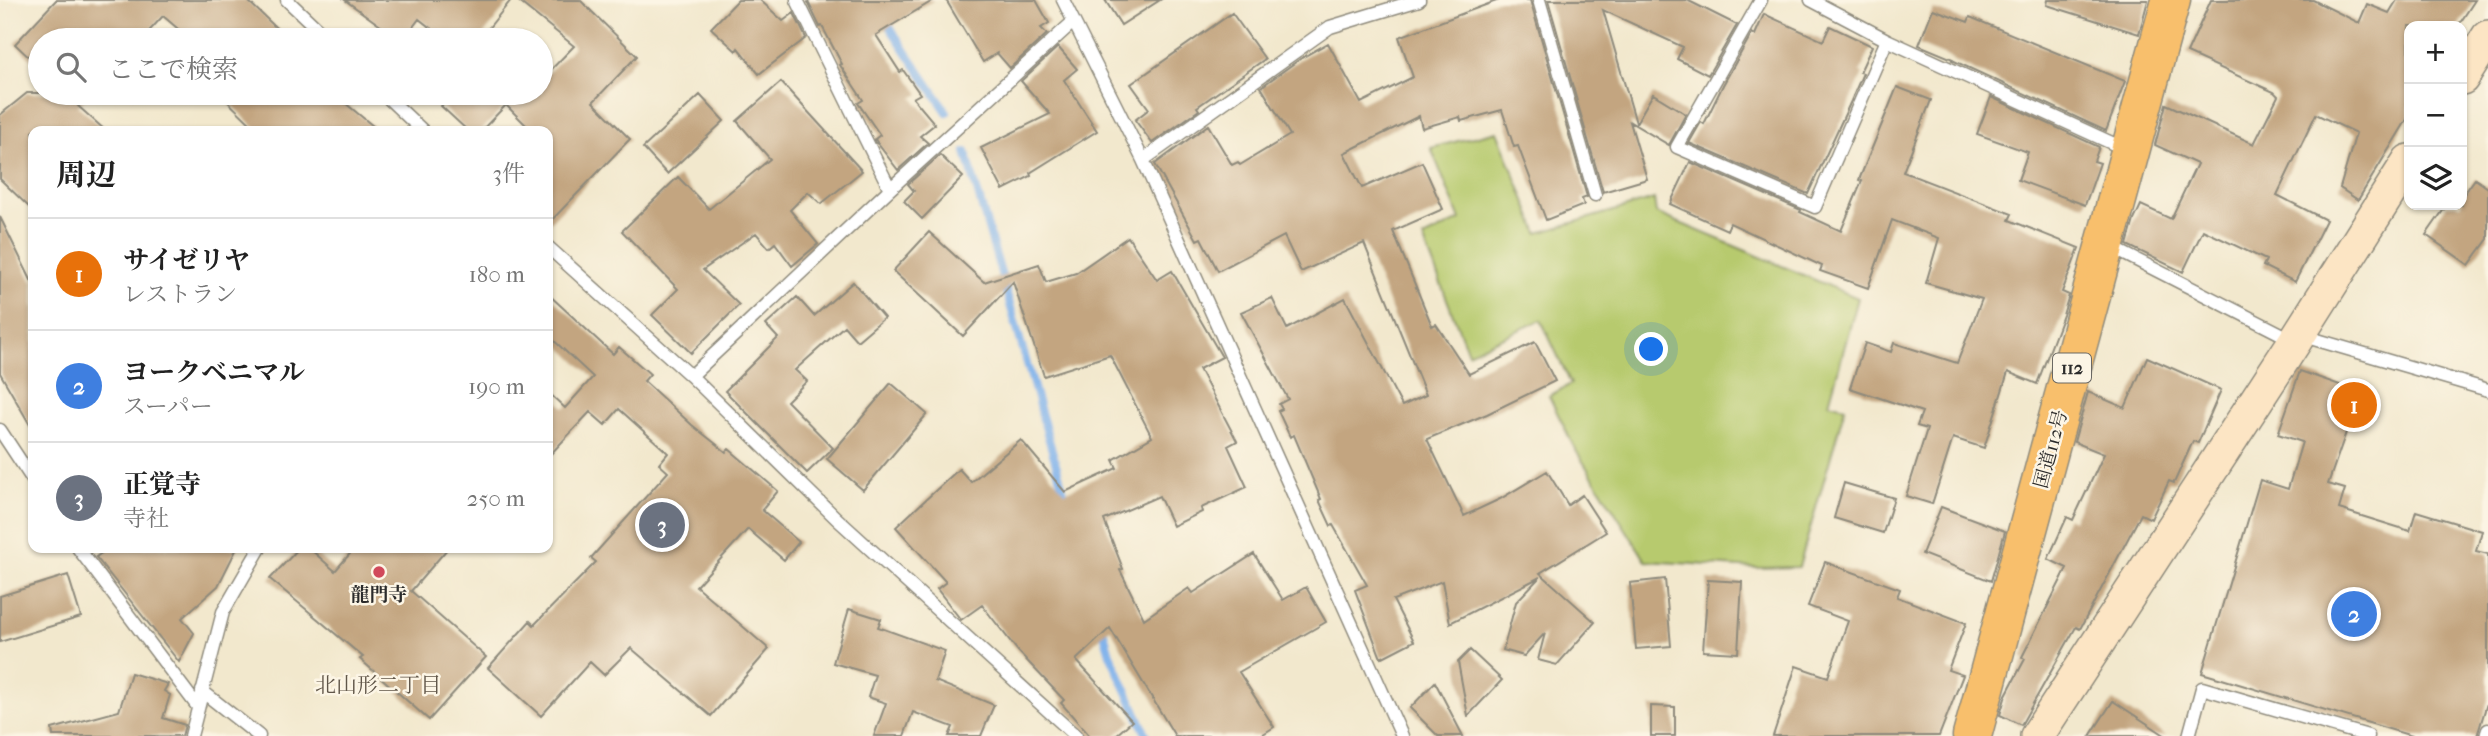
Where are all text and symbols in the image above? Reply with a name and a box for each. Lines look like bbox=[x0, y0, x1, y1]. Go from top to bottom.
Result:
map controls bbox=[2404, 21, 2467, 210]
button: + bbox=[2404, 21, 2467, 84]
search box bbox=[28, 28, 553, 105]
icon: search bbox=[52, 48, 90, 86]
text: ここで検索 bbox=[108, 54, 238, 85]
button: − bbox=[2404, 84, 2467, 147]
button: layers bbox=[2404, 147, 2467, 210]
text: 周辺 bbox=[56, 158, 116, 193]
text: 3件 bbox=[493, 160, 525, 187]
text: サイゼリヤ bbox=[123, 245, 250, 276]
text: 1 bbox=[75, 261, 83, 288]
text: 180 m bbox=[468, 261, 525, 288]
text: レストラン bbox=[123, 281, 237, 308]
your location bbox=[1634, 332, 1668, 366]
road number: 112 bbox=[2053, 354, 2091, 382]
text: ヨークベニマル bbox=[123, 357, 305, 388]
text: 2 bbox=[73, 373, 85, 400]
text: 190 m bbox=[468, 373, 525, 400]
pin: 1 bbox=[2331, 379, 2377, 431]
text: スーパー bbox=[123, 393, 213, 420]
street label: 国道112号 bbox=[2030, 408, 2072, 491]
text: 正覚寺 bbox=[123, 469, 201, 500]
text: 3 bbox=[74, 485, 84, 512]
text: 250 m bbox=[467, 485, 525, 512]
pin: 3 bbox=[639, 499, 685, 551]
text: 寺社 bbox=[123, 505, 169, 532]
marker: 龍門寺 bbox=[371, 564, 387, 580]
place label: 龍門寺 bbox=[350, 584, 408, 606]
pin: 2 bbox=[2331, 588, 2377, 640]
district label: 北山形二丁目 bbox=[315, 673, 441, 697]

